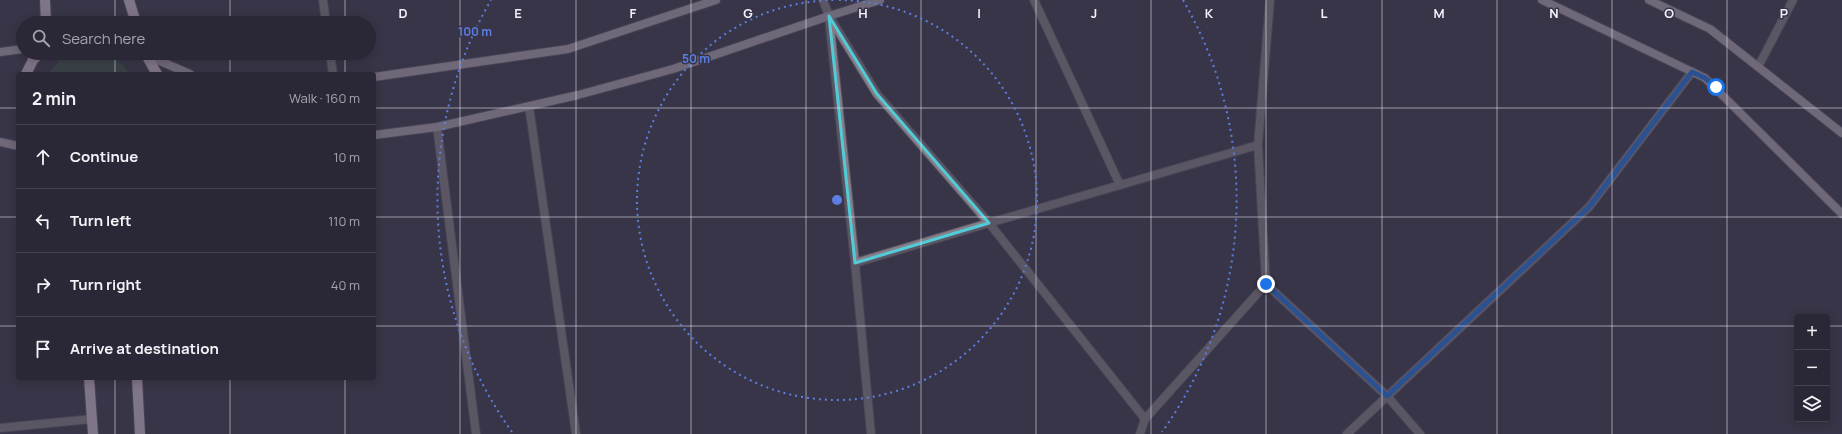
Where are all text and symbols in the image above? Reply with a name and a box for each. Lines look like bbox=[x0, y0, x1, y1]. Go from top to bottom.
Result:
text: D bbox=[398, 4, 408, 22]
text: E bbox=[514, 4, 522, 22]
text: F bbox=[630, 4, 637, 22]
text: G bbox=[743, 4, 753, 22]
text: H bbox=[858, 4, 868, 22]
text: I bbox=[977, 4, 981, 22]
text: J bbox=[1091, 4, 1097, 22]
text: K bbox=[1205, 4, 1214, 22]
text: L bbox=[1321, 4, 1328, 22]
text: M bbox=[1433, 4, 1445, 22]
text: N bbox=[1549, 4, 1559, 22]
text: O bbox=[1664, 4, 1674, 22]
text: P bbox=[1780, 4, 1788, 22]
search box bbox=[16, 16, 376, 60]
text: 100 m bbox=[458, 23, 492, 40]
icon: search bbox=[30, 27, 52, 49]
text: Search here bbox=[62, 28, 145, 49]
text: 50 m bbox=[682, 50, 710, 67]
route start bbox=[1707, 78, 1725, 96]
text: 2 min bbox=[32, 87, 76, 110]
text: Walk · 160 m bbox=[289, 89, 360, 107]
icon: ahead bbox=[32, 146, 54, 168]
text: Continue bbox=[70, 146, 138, 167]
text: 10 m bbox=[333, 148, 360, 166]
centre of rings bbox=[830, 193, 844, 207]
icon: left bbox=[32, 210, 54, 232]
text: Turn left bbox=[70, 210, 132, 231]
text: 110 m bbox=[328, 212, 360, 230]
icon: right bbox=[32, 274, 54, 296]
text: Turn right bbox=[70, 274, 141, 295]
route end bbox=[1257, 275, 1275, 293]
text: 40 m bbox=[331, 276, 360, 294]
map controls bbox=[1794, 314, 1830, 422]
button: + bbox=[1794, 314, 1830, 350]
icon: arrive bbox=[32, 338, 54, 360]
text: Arrive at destination bbox=[70, 338, 219, 359]
button: − bbox=[1794, 350, 1830, 386]
button: layers bbox=[1794, 386, 1830, 422]

